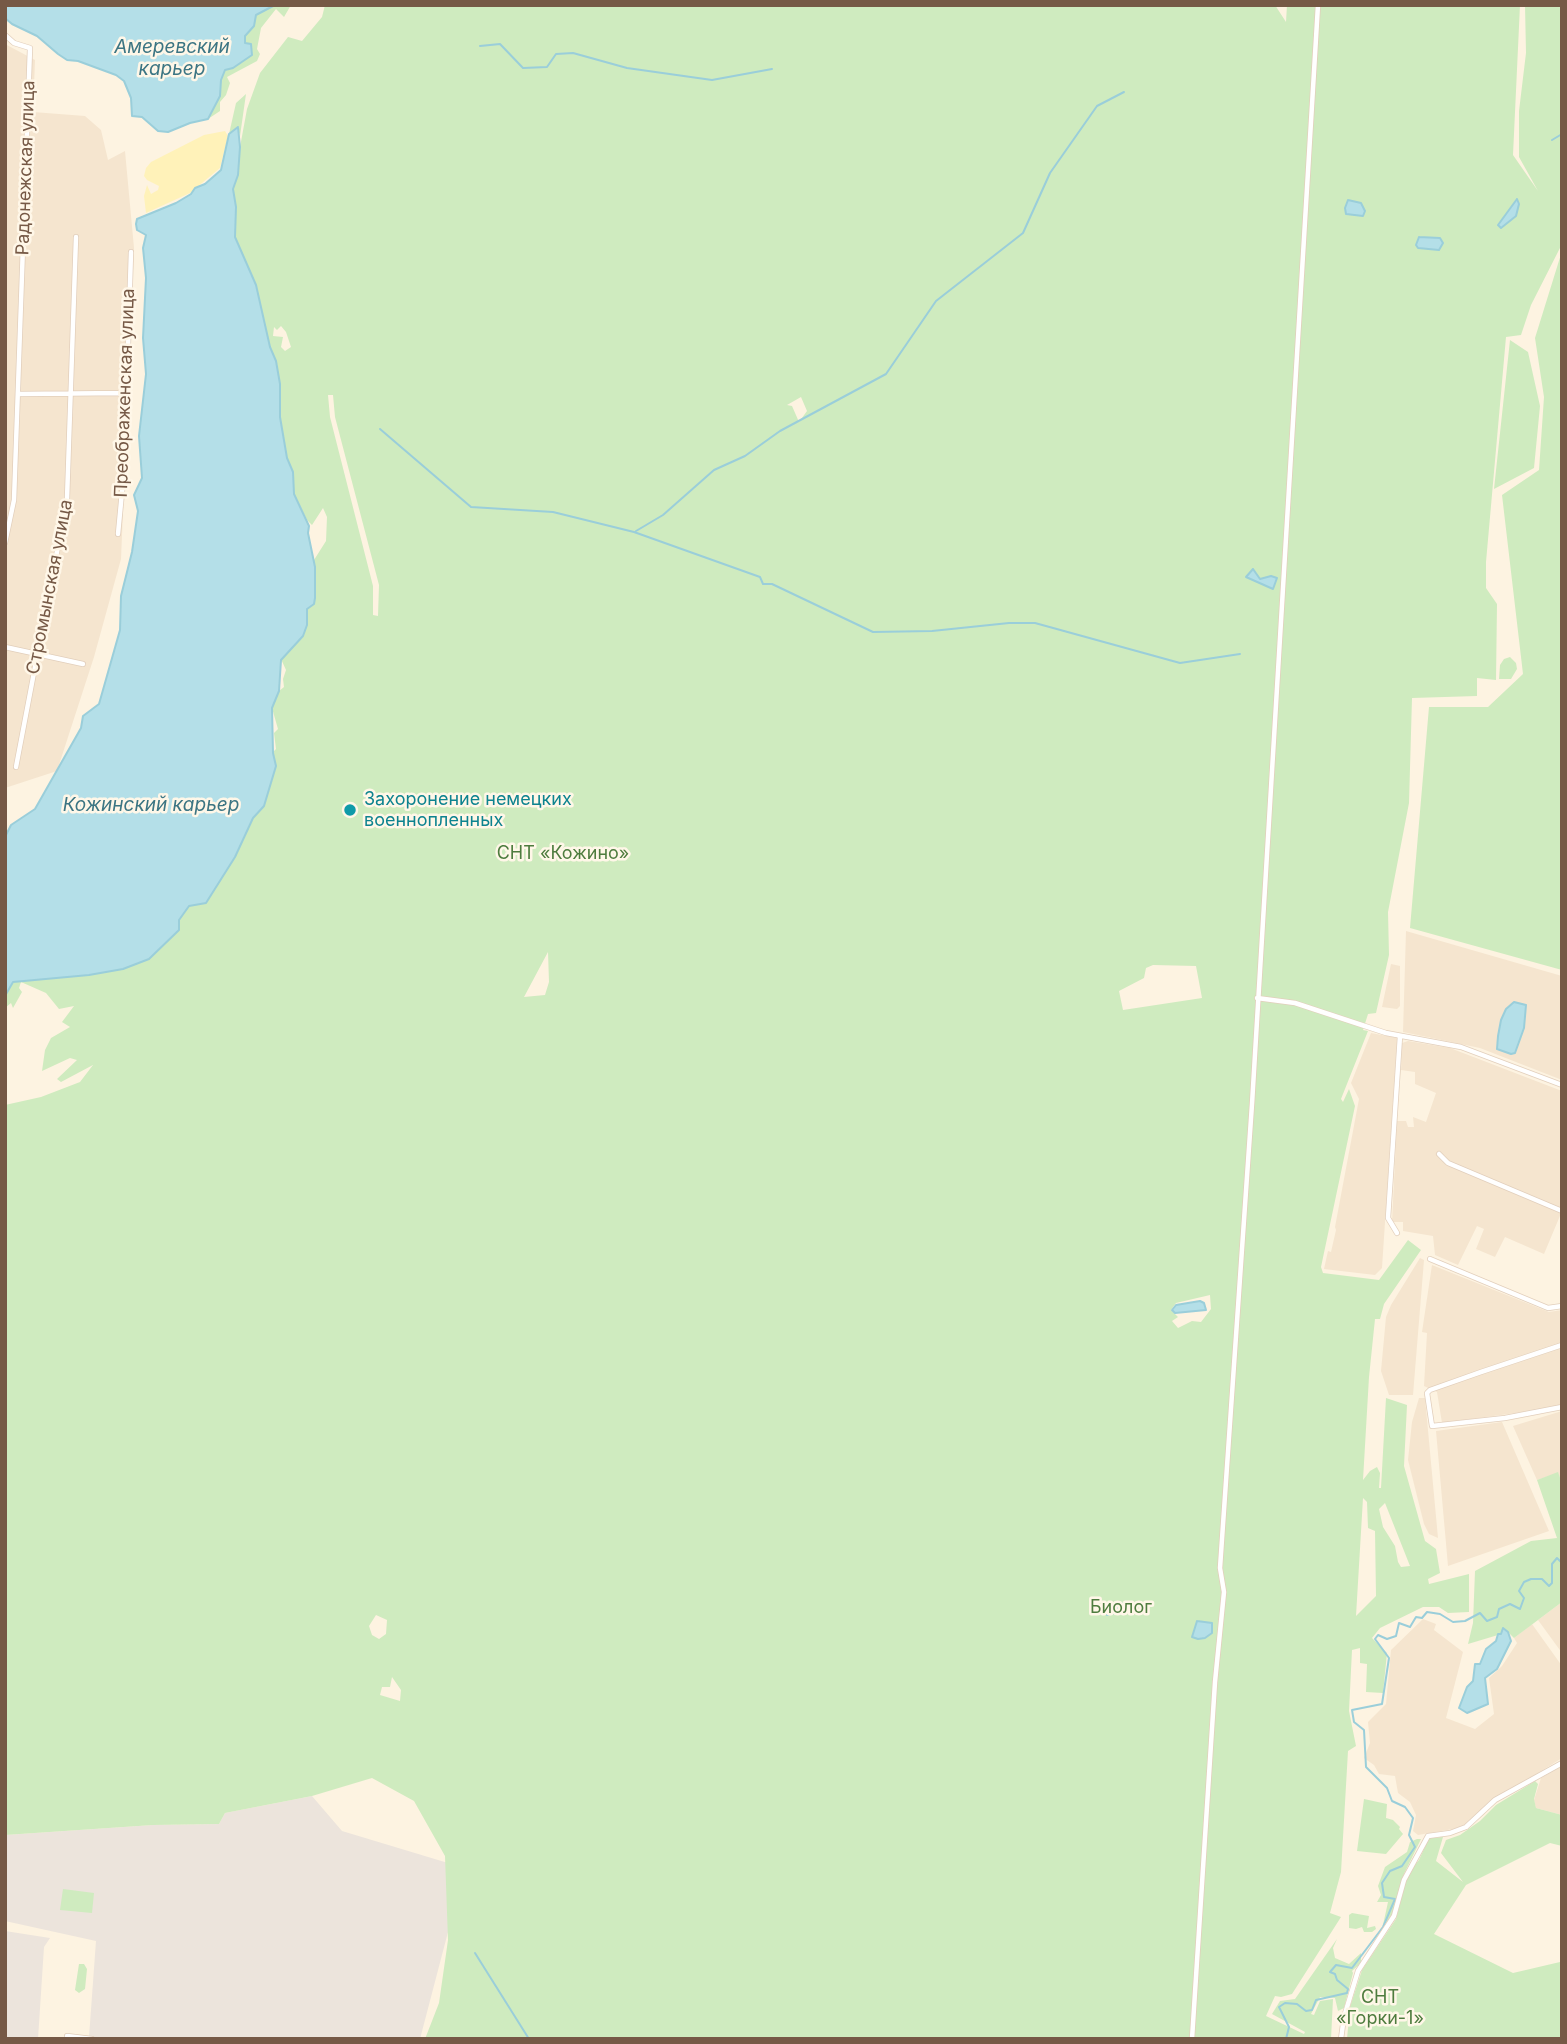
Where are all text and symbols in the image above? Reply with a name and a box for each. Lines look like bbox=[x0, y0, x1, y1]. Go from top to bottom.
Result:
water label: Амеревский карьер bbox=[114, 36, 230, 80]
street label: Радонежская улица bbox=[12, 80, 40, 256]
street label: Преображенская улица bbox=[111, 288, 139, 498]
street label: Стромынская улица bbox=[22, 498, 78, 676]
place label: Захоронение немецких военнопленных bbox=[364, 789, 572, 832]
water label: Кожинский карьер bbox=[63, 794, 239, 816]
marker: Захоронение немецких военнопленных bbox=[342, 802, 358, 818]
park label: СНТ «Кожино» bbox=[497, 843, 629, 865]
park label: Биолог bbox=[1090, 1597, 1152, 1619]
park label: СНТ «Горки-1» bbox=[1336, 1987, 1424, 2030]

